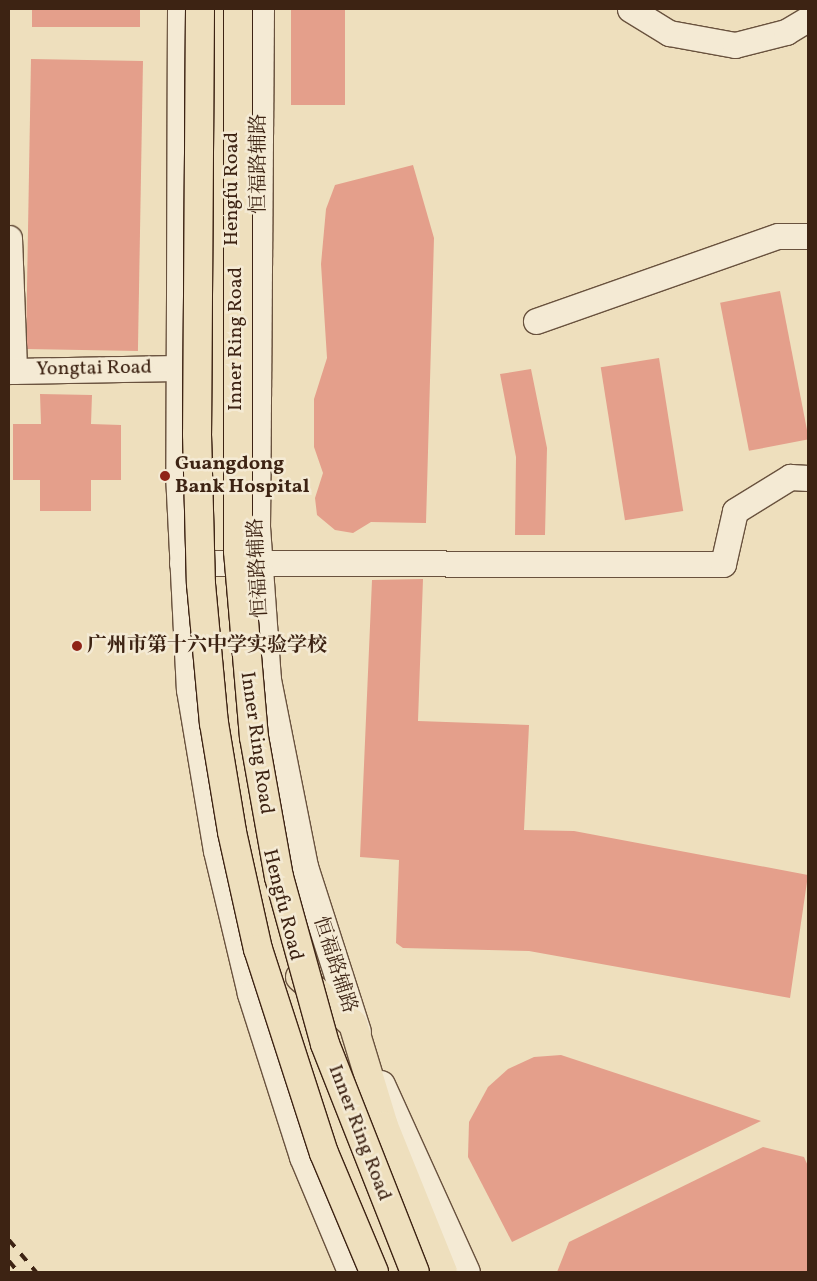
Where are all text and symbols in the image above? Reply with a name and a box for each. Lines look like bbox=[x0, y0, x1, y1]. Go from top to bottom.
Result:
street label: 恒福路辅路 bbox=[247, 114, 271, 214]
street label: Hengfu Road bbox=[220, 132, 244, 246]
street label: Inner Ring Road bbox=[224, 267, 248, 411]
street label: Yongtai Road bbox=[36, 356, 152, 382]
place label: Guangdong Bank Hospital bbox=[175, 452, 309, 499]
marker: Guangdong Bank Hospital bbox=[159, 470, 171, 482]
street label: 恒福路辅路 bbox=[244, 517, 274, 619]
place label: 广州市第十六中学实验学校 bbox=[87, 634, 327, 658]
marker: 广州市第十六中学实验学校 bbox=[71, 640, 83, 652]
street label: Inner Ring Road bbox=[234, 670, 278, 816]
street label: Hengfu Road bbox=[257, 847, 307, 963]
street label: 恒福路辅路 bbox=[307, 914, 361, 1016]
street label: Inner Ring Road bbox=[322, 1062, 396, 1204]

